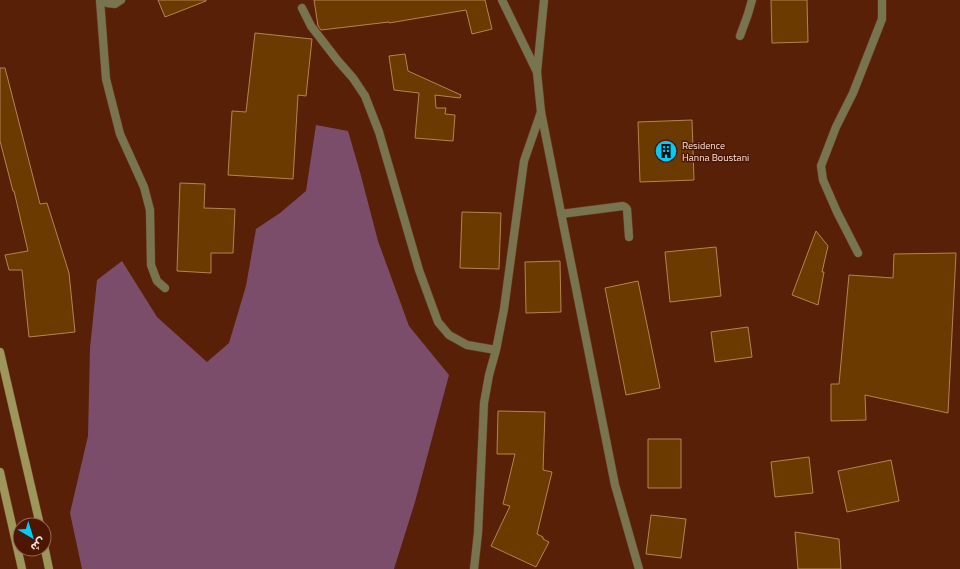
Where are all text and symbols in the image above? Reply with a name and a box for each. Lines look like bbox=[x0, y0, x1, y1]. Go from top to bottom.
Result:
building icon: Residence Hanna Boustani bbox=[653, 138, 679, 164]
place label: Residence Hanna Boustani bbox=[682, 138, 749, 165]
north arrow bbox=[12, 517, 52, 557]
text: ش bbox=[27, 534, 49, 556]

